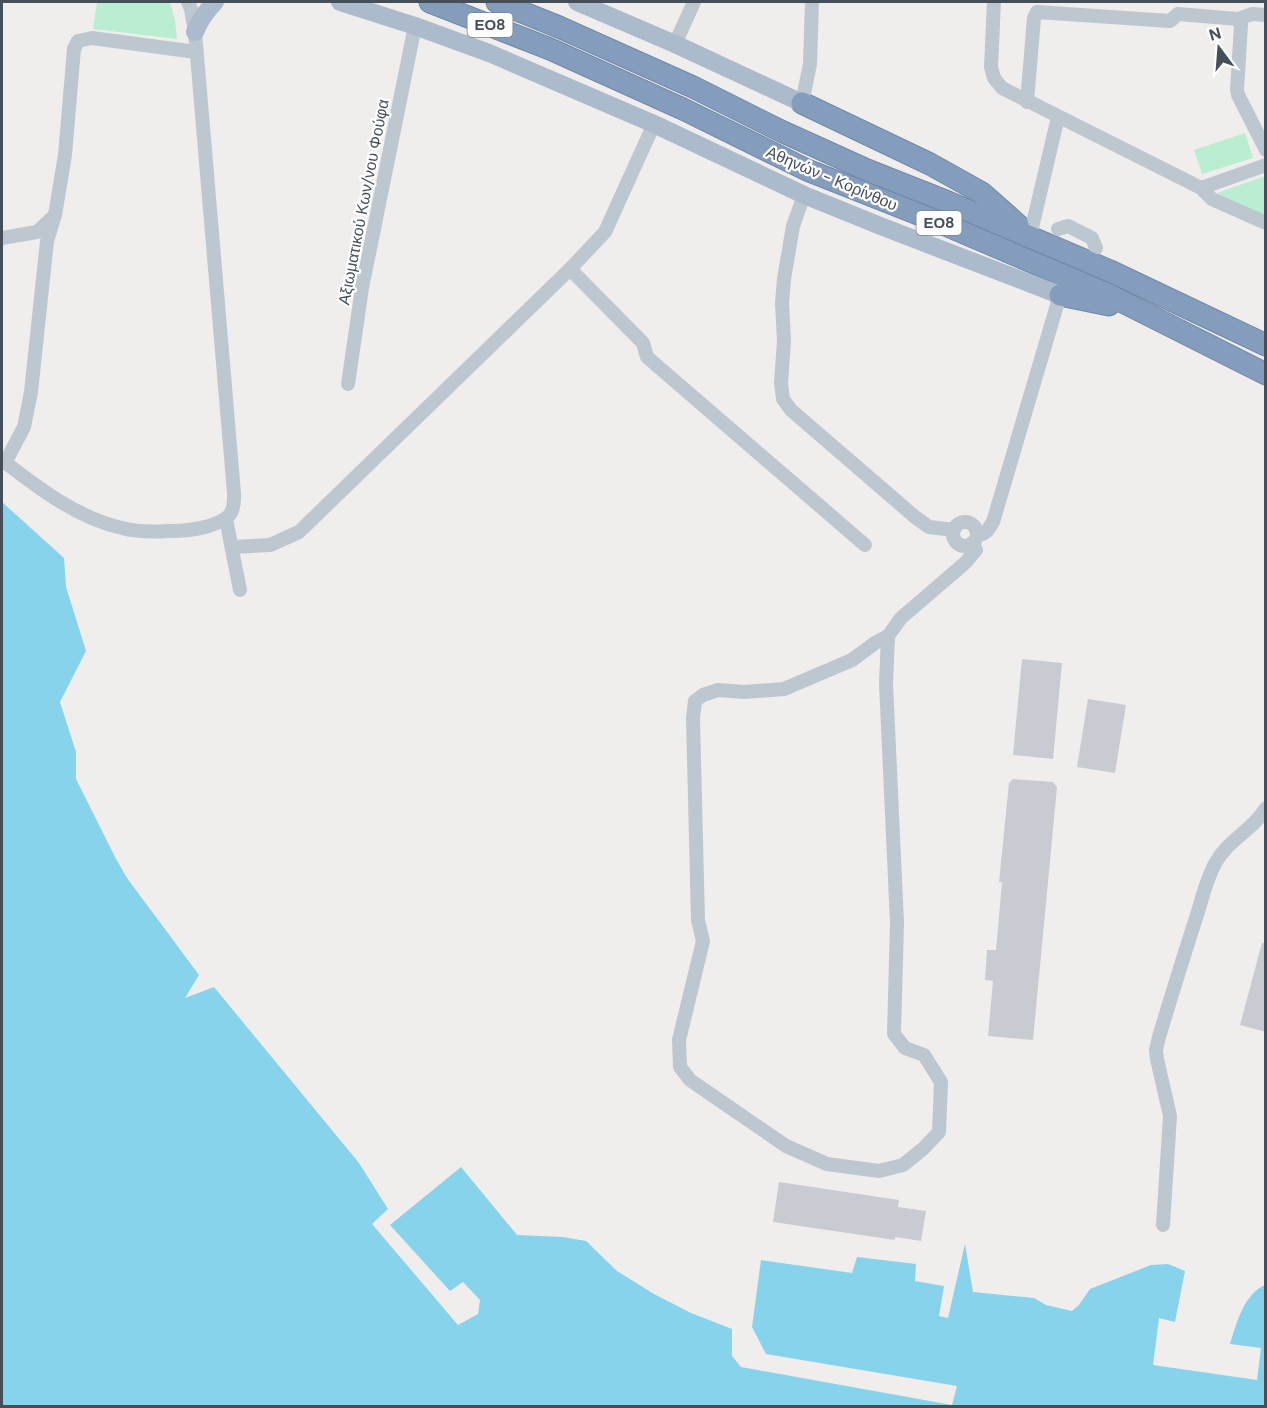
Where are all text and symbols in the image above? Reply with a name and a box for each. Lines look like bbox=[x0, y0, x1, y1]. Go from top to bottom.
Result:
road number: ΕΟ8 bbox=[468, 13, 512, 37]
north arrow bbox=[1189, 18, 1249, 78]
text: N bbox=[1206, 22, 1224, 46]
street label: Αξιωματικού Κων/νου Φούφα bbox=[333, 97, 394, 307]
street label: Αθηνών - Κορίνθου bbox=[763, 141, 901, 216]
road number: ΕΟ8 bbox=[916, 211, 962, 235]

